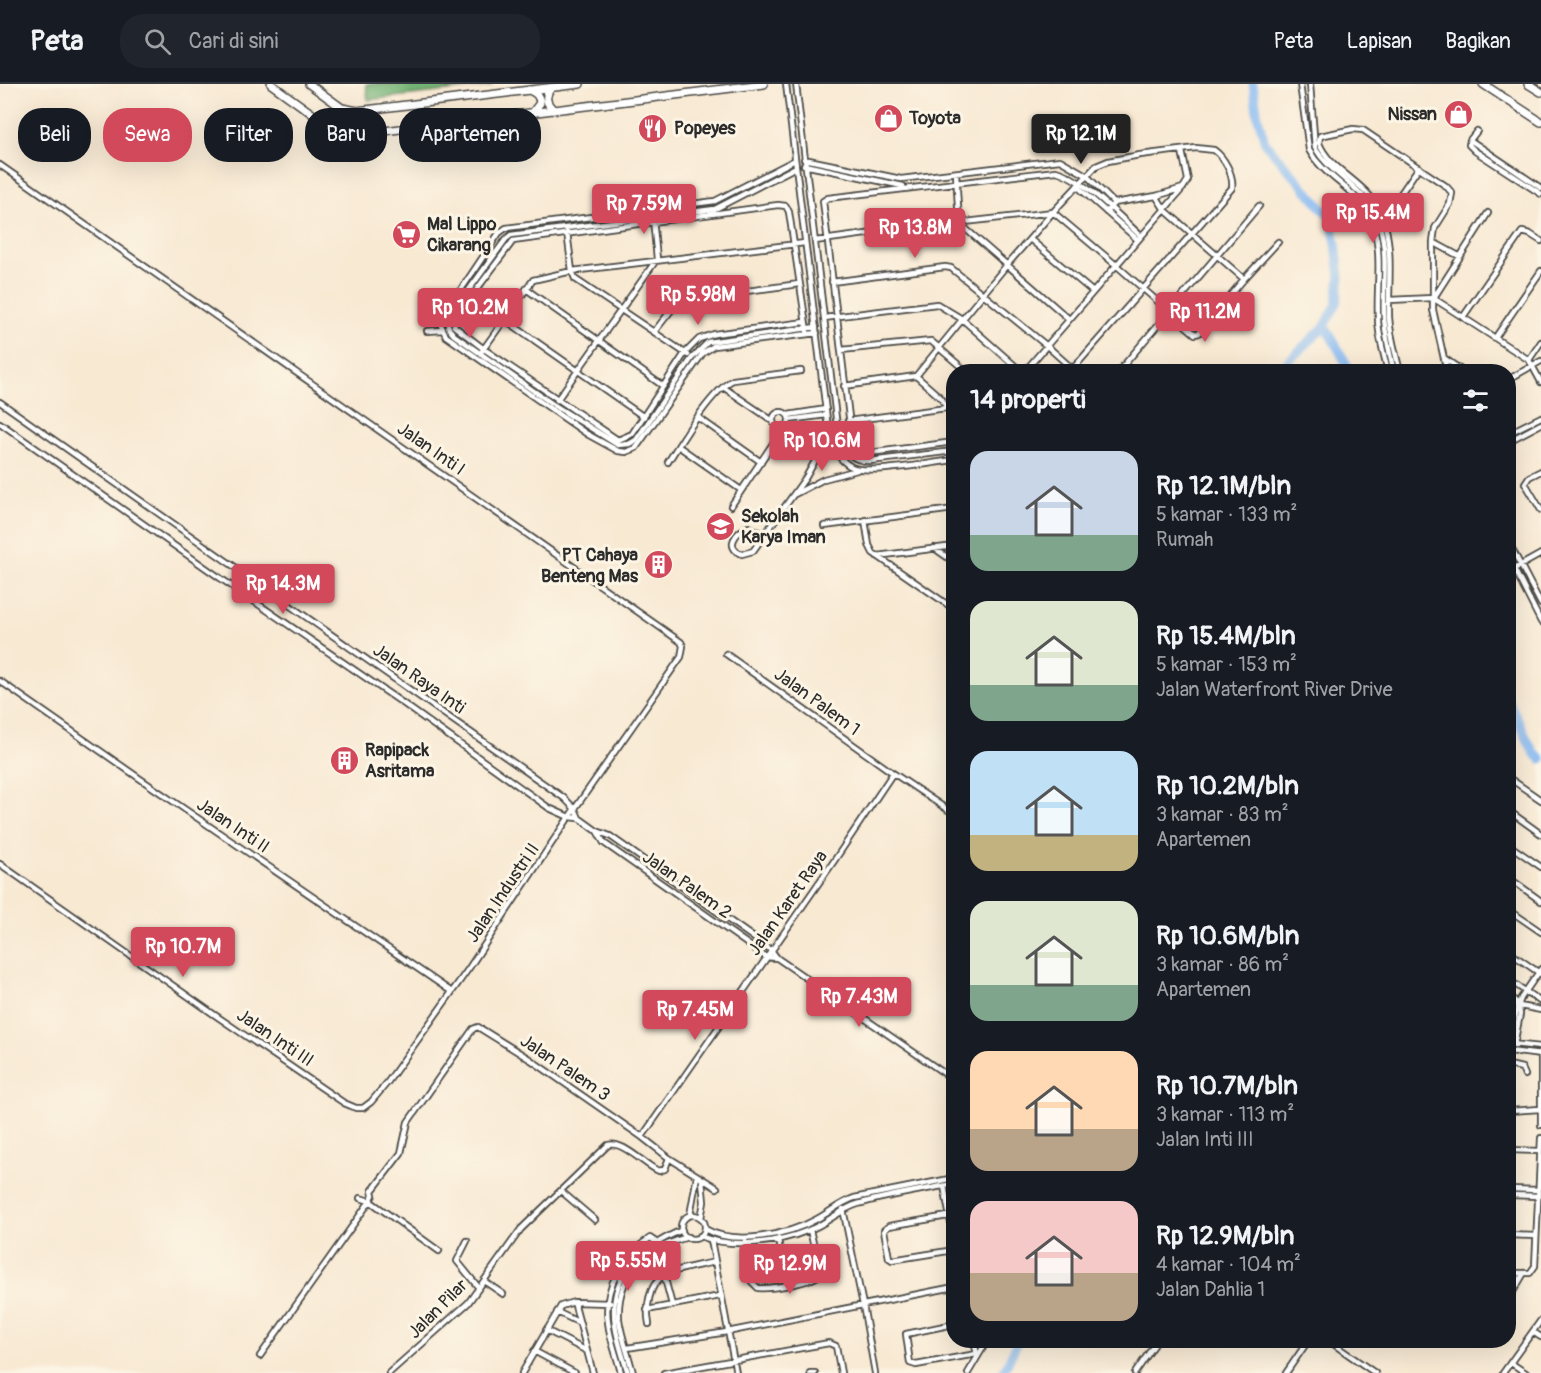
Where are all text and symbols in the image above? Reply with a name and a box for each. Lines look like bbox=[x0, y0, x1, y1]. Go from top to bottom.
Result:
search box bbox=[120, 14, 540, 68]
text: Peta bbox=[30, 24, 84, 59]
icon: search bbox=[141, 25, 174, 58]
text: Cari di sini bbox=[189, 27, 278, 55]
text: Peta bbox=[1273, 28, 1314, 55]
text: Lapisan bbox=[1347, 28, 1412, 55]
text: Bagikan bbox=[1445, 28, 1511, 55]
shop icon: Nissan bbox=[1442, 98, 1474, 130]
shop icon: Toyota bbox=[872, 102, 904, 134]
place label: Nissan bbox=[1388, 103, 1437, 126]
place label: Toyota bbox=[908, 107, 961, 130]
chip: Beli bbox=[18, 108, 91, 162]
chip: Sewa bbox=[103, 108, 192, 162]
chip: Filter bbox=[204, 108, 293, 162]
chip: Baru bbox=[305, 108, 387, 162]
chip: Apartemen bbox=[399, 108, 541, 162]
restaurant icon: Popeyes bbox=[637, 112, 669, 144]
pin: Rp 12.1M bbox=[1019, 114, 1143, 165]
place label: Popeyes bbox=[674, 117, 737, 140]
text: Rp 12.1M bbox=[1046, 121, 1116, 146]
pin: Rp 7.59M bbox=[582, 184, 706, 235]
text: Rp 7.59M bbox=[606, 191, 682, 216]
pin: Rp 15.4M bbox=[1311, 193, 1435, 244]
text: Rp 15.4M bbox=[1336, 200, 1410, 225]
pin: Rp 13.8M bbox=[853, 208, 977, 259]
place label: Mal Lippo Cikarang bbox=[427, 213, 497, 257]
text: Rp 13.8M bbox=[878, 215, 952, 240]
supermarket icon: Mal Lippo Cikarang bbox=[390, 218, 422, 250]
pin: Rp 5.98M bbox=[636, 275, 760, 326]
text: Rp 5.98M bbox=[660, 282, 736, 307]
pin: Rp 10.2M bbox=[408, 288, 532, 339]
pin: Rp 11.2M bbox=[1143, 292, 1267, 343]
text: Rp 10.2M bbox=[432, 295, 508, 320]
text: Rp 11.2M bbox=[1170, 299, 1240, 324]
text: 14 properti bbox=[970, 384, 1086, 416]
icon: filters bbox=[1459, 384, 1492, 417]
street label: Jalan Inti I bbox=[393, 417, 469, 481]
pin: Rp 10.6M bbox=[760, 421, 884, 472]
text: Rp 10.6M bbox=[783, 428, 861, 453]
text: Rp 12.1M/bln bbox=[1156, 470, 1291, 502]
icon: home bbox=[1018, 475, 1090, 547]
text: 5 kamar · 133 m² bbox=[1156, 502, 1297, 527]
place label: Sekolah Karya Iman bbox=[741, 505, 826, 549]
school or university icon: Sekolah Karya Iman bbox=[704, 510, 736, 542]
text: Rumah bbox=[1156, 527, 1213, 552]
place label: PT Cahaya Benteng Mas bbox=[541, 544, 639, 588]
building icon: PT Cahaya Benteng Mas bbox=[643, 549, 675, 581]
pin: Rp 14.3M bbox=[221, 564, 345, 615]
text: Rp 14.3M bbox=[246, 571, 320, 596]
text: Rp 15.4M/bln bbox=[1156, 620, 1296, 652]
icon: home bbox=[1018, 625, 1090, 697]
street label: Jalan Raya Inti bbox=[368, 639, 470, 719]
text: 5 kamar · 153 m² bbox=[1156, 652, 1297, 677]
street label: Jalan Palem 1 bbox=[770, 663, 864, 741]
text: Jalan Waterfront River Drive bbox=[1156, 677, 1393, 702]
place label: Rapipack Asritama bbox=[365, 739, 435, 783]
building icon: Rapipack Asritama bbox=[328, 744, 360, 776]
text: Rp 10.2M/bln bbox=[1156, 770, 1299, 802]
icon: home bbox=[1018, 775, 1090, 847]
street label: Jalan Inti II bbox=[192, 793, 274, 859]
text: 3 kamar · 83 m² bbox=[1156, 802, 1289, 827]
text: Apartemen bbox=[1156, 827, 1251, 852]
street label: Jalan Industri II bbox=[461, 839, 545, 947]
street label: Jalan Palem 2 bbox=[638, 846, 736, 924]
street label: Jalan Karet Raya bbox=[743, 846, 833, 960]
text: Rp 10.6M/bln bbox=[1156, 920, 1299, 952]
icon: home bbox=[1018, 925, 1090, 997]
pin: Rp 10.7M bbox=[121, 927, 245, 978]
text: Rp 10.7M bbox=[145, 934, 221, 959]
text: 3 kamar · 86 m² bbox=[1156, 952, 1289, 977]
pin: Rp 7.43M bbox=[797, 977, 921, 1028]
text: Apartemen bbox=[1156, 977, 1251, 1002]
text: Rp 7.43M bbox=[820, 984, 898, 1009]
pin: Rp 7.45M bbox=[633, 990, 757, 1041]
text: Rp 7.45M bbox=[656, 997, 734, 1022]
street label: Jalan Inti III bbox=[232, 1004, 318, 1072]
street label: Jalan Palem 3 bbox=[516, 1029, 614, 1107]
text: Rp 10.7M/bln bbox=[1156, 1070, 1298, 1102]
icon: home bbox=[1018, 1075, 1090, 1147]
text: 3 kamar · 113 m² bbox=[1156, 1102, 1294, 1127]
text: Jalan Inti III bbox=[1156, 1127, 1254, 1152]
text: Rp 12.9M/bln bbox=[1156, 1220, 1294, 1252]
icon: home bbox=[1018, 1225, 1090, 1297]
pin: Rp 5.55M bbox=[566, 1241, 690, 1292]
pin: Rp 12.9M bbox=[728, 1244, 852, 1295]
text: Rp 5.55M bbox=[590, 1248, 666, 1273]
text: Rp 12.9M bbox=[753, 1251, 827, 1276]
text: 4 kamar · 104 m² bbox=[1156, 1252, 1301, 1277]
street label: Jalan Pilar bbox=[403, 1274, 473, 1344]
text: Jalan Dahlia 1 bbox=[1156, 1277, 1265, 1302]

